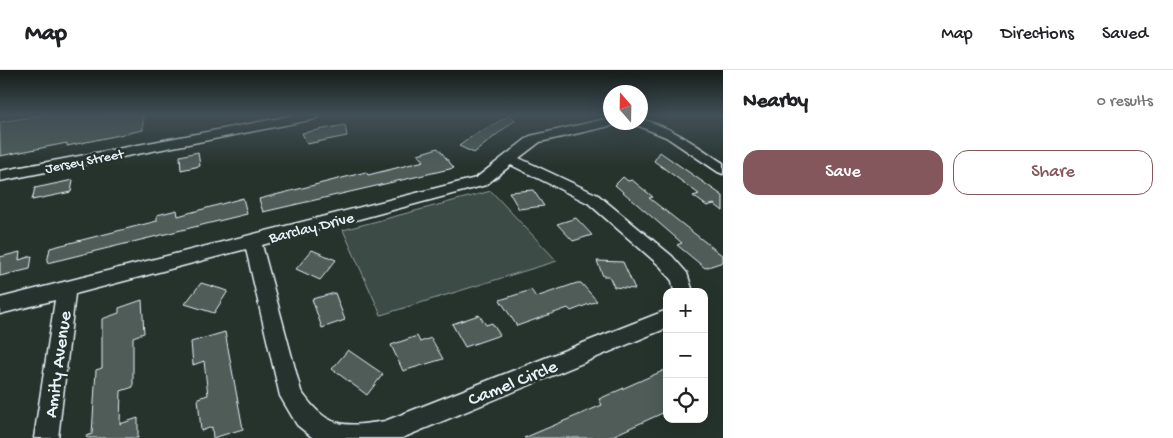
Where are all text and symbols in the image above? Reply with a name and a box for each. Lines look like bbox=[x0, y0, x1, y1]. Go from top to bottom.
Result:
text: Map bbox=[25, 20, 67, 49]
text: Map bbox=[941, 24, 973, 45]
text: Directions bbox=[1001, 24, 1074, 45]
text: Saved bbox=[1102, 24, 1148, 45]
north arrow bbox=[603, 85, 648, 130]
text: Nearby bbox=[743, 90, 808, 115]
text: 0 results bbox=[1097, 93, 1153, 112]
street label: Jersey Street bbox=[44, 146, 126, 178]
button: Save bbox=[743, 150, 943, 195]
button: Share bbox=[953, 150, 1153, 195]
street label: Barclay Drive bbox=[266, 209, 357, 249]
map controls bbox=[663, 288, 708, 423]
button: + bbox=[663, 288, 708, 333]
street label: Amity Avenue bbox=[41, 309, 78, 419]
button: − bbox=[663, 333, 708, 378]
street label: Camel Circle bbox=[465, 356, 562, 413]
button: locate bbox=[663, 378, 708, 423]

